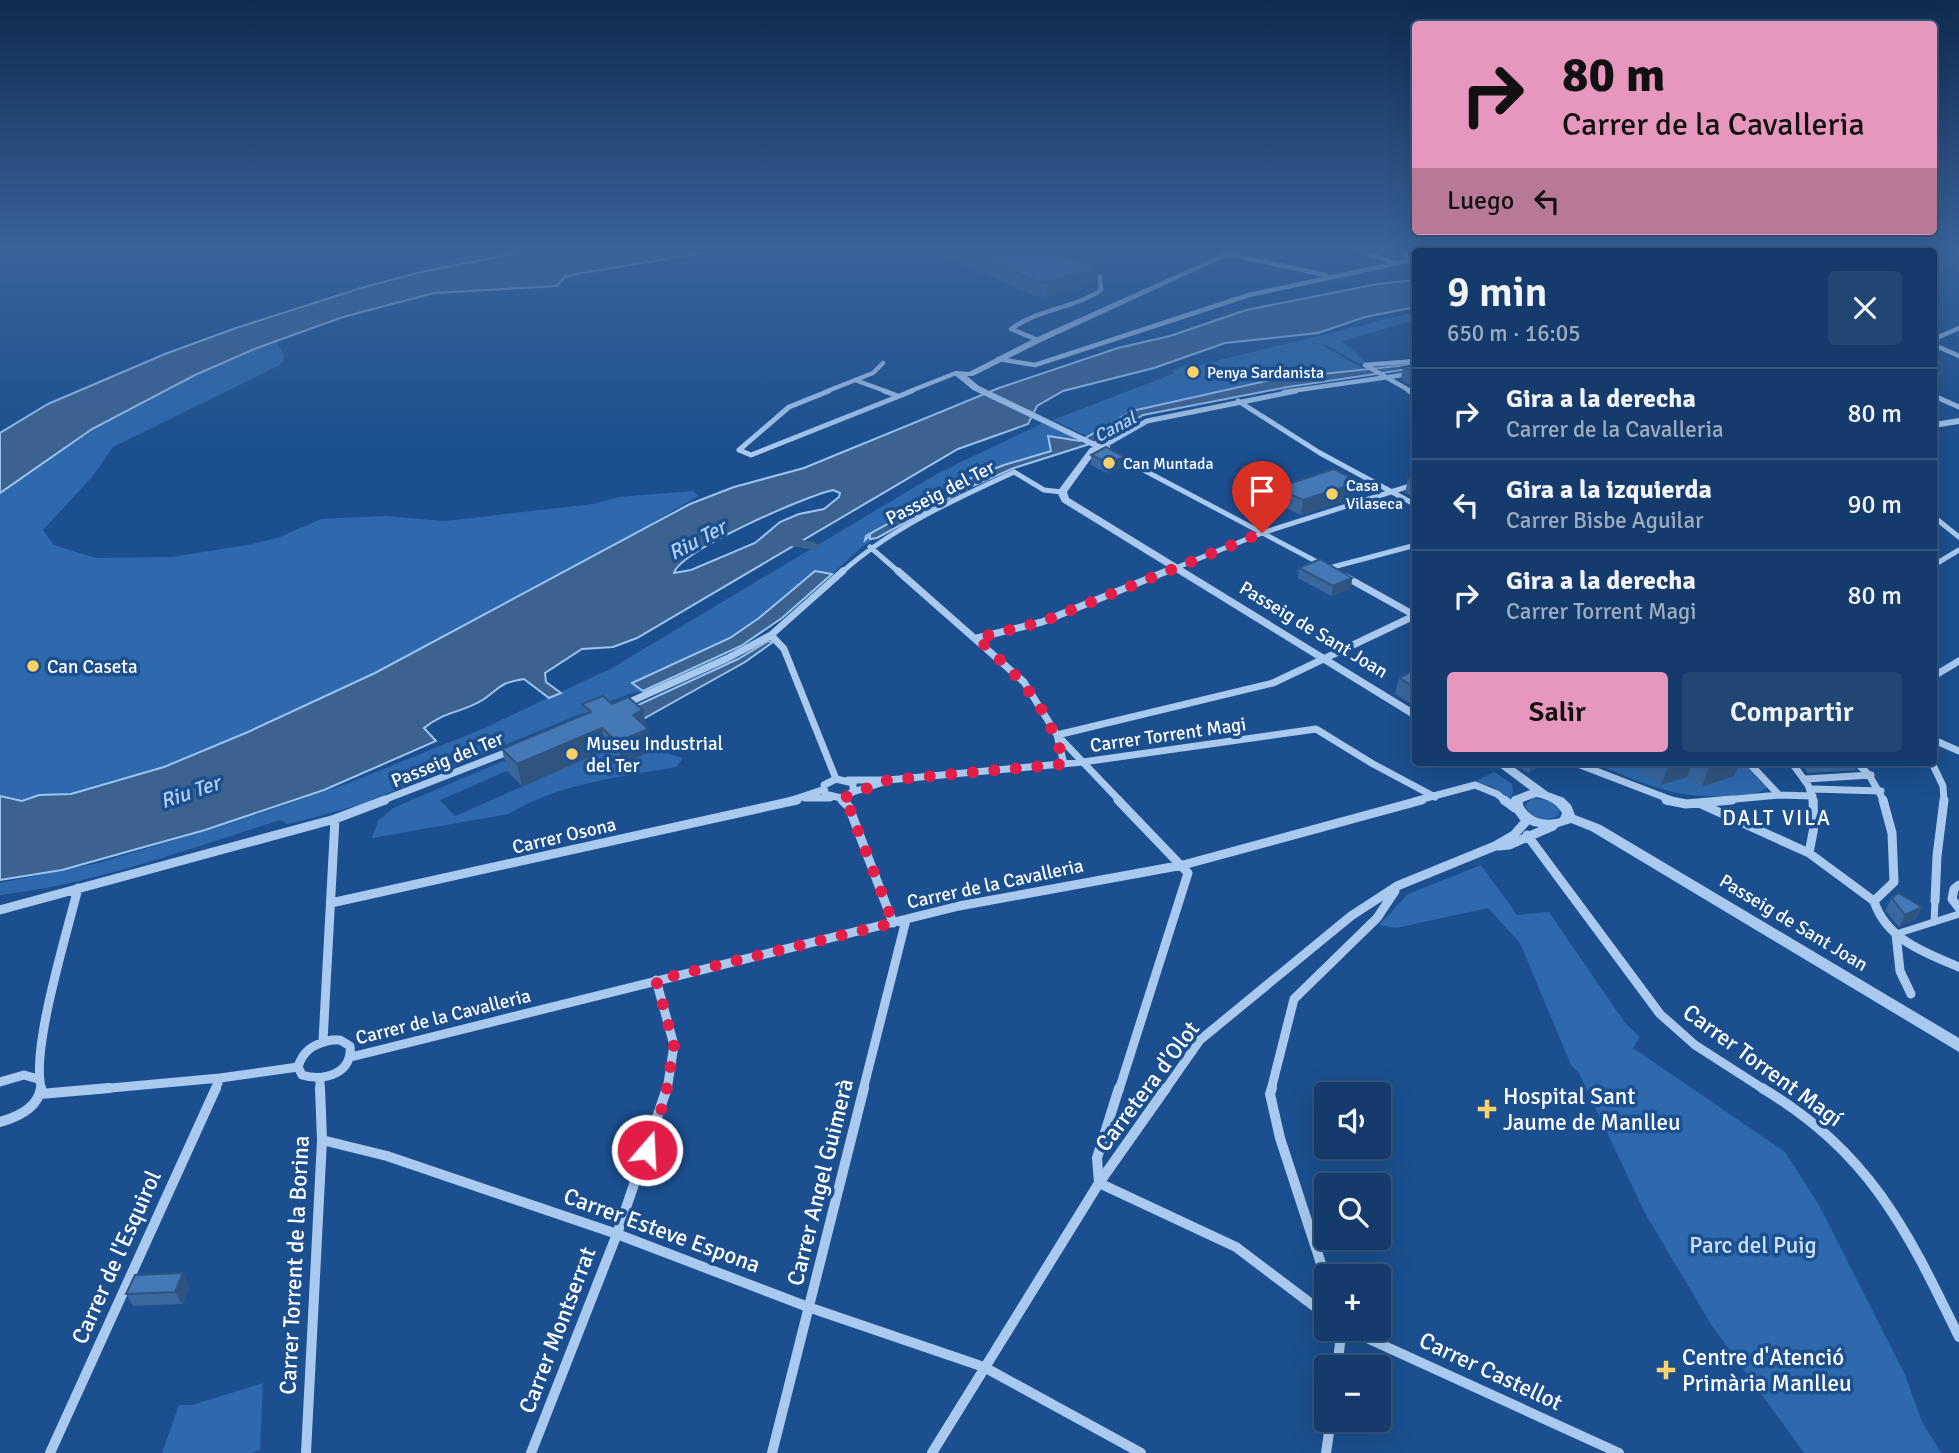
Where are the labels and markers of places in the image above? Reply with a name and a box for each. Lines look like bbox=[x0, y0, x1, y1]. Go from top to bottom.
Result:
place label: Penya Sardanista bbox=[1207, 363, 1324, 383]
marker: Penya Sardanista bbox=[1185, 364, 1201, 380]
place label: Can Muntada bbox=[1123, 454, 1214, 474]
marker: Can Muntada bbox=[1101, 455, 1117, 471]
pin bbox=[1232, 461, 1292, 533]
place label: Casa Vilaseca bbox=[1346, 476, 1403, 514]
marker: Casa Vilaseca bbox=[1324, 486, 1340, 502]
place label: Can Caseta bbox=[47, 655, 138, 679]
marker: Can Caseta bbox=[25, 658, 41, 674]
place label: Museu Industrial del Ter bbox=[586, 732, 723, 778]
marker: Museu Industrial del Ter bbox=[564, 746, 580, 762]
place label: Hospital Sant Jaume de Manlleu bbox=[1503, 1082, 1681, 1137]
marker: Hospital Sant Jaume de Manlleu bbox=[1477, 1099, 1497, 1119]
place label: Centre d'Atenció Primària Manlleu bbox=[1682, 1343, 1852, 1398]
marker: Centre d'Atenció Primària Manlleu bbox=[1656, 1360, 1676, 1380]

